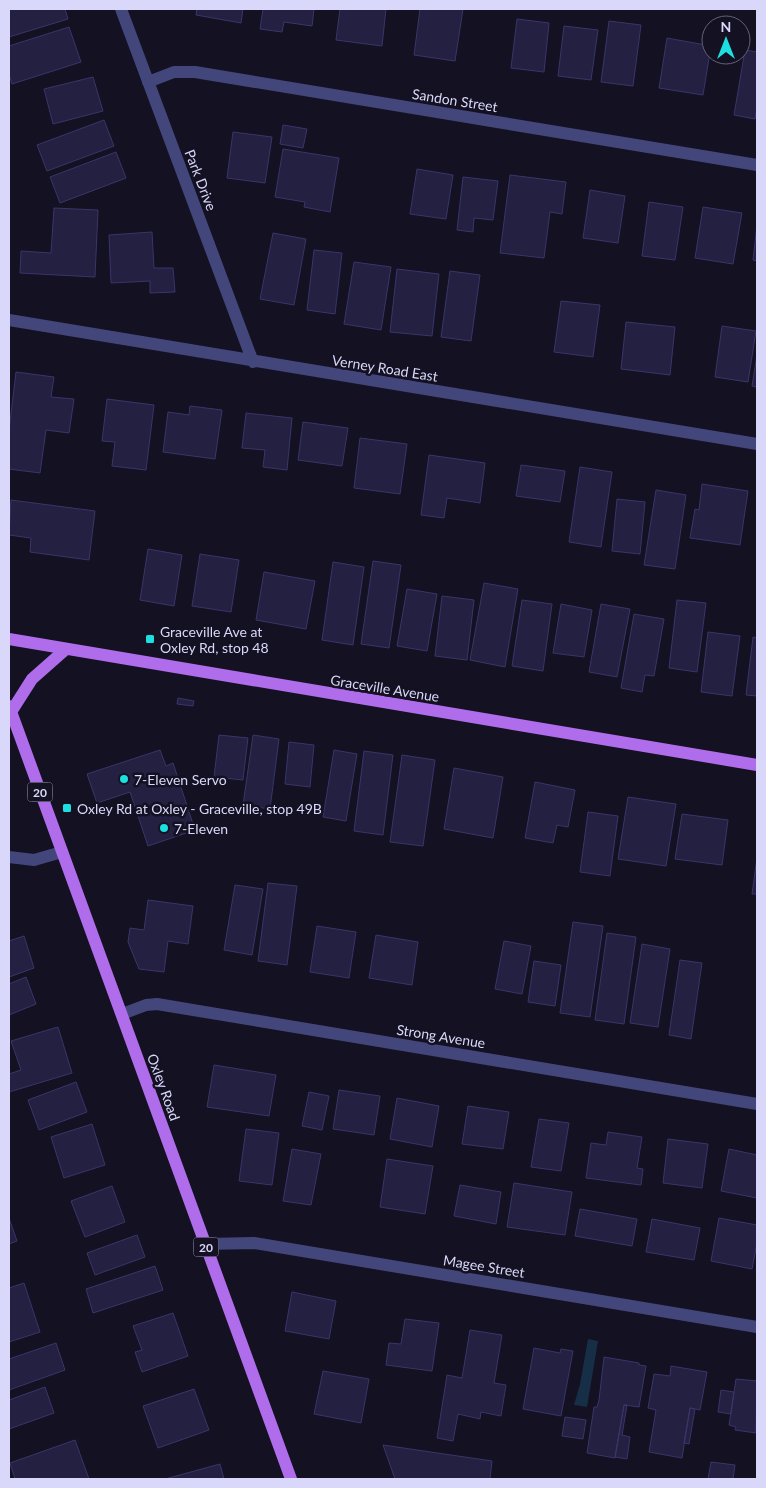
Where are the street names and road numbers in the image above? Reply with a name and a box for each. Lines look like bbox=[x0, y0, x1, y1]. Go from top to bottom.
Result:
street label: Sandon Street bbox=[411, 85, 499, 115]
street label: Park Drive bbox=[182, 147, 220, 213]
street label: Verney Road East bbox=[331, 351, 439, 385]
street label: Graceville Avenue bbox=[329, 671, 441, 705]
road number: 20 bbox=[28, 782, 52, 802]
street label: Strong Avenue bbox=[395, 1021, 487, 1051]
street label: Oxley Road bbox=[144, 1051, 184, 1123]
road number: 20 bbox=[194, 1238, 218, 1256]
street label: Magee Street bbox=[442, 1251, 526, 1281]

